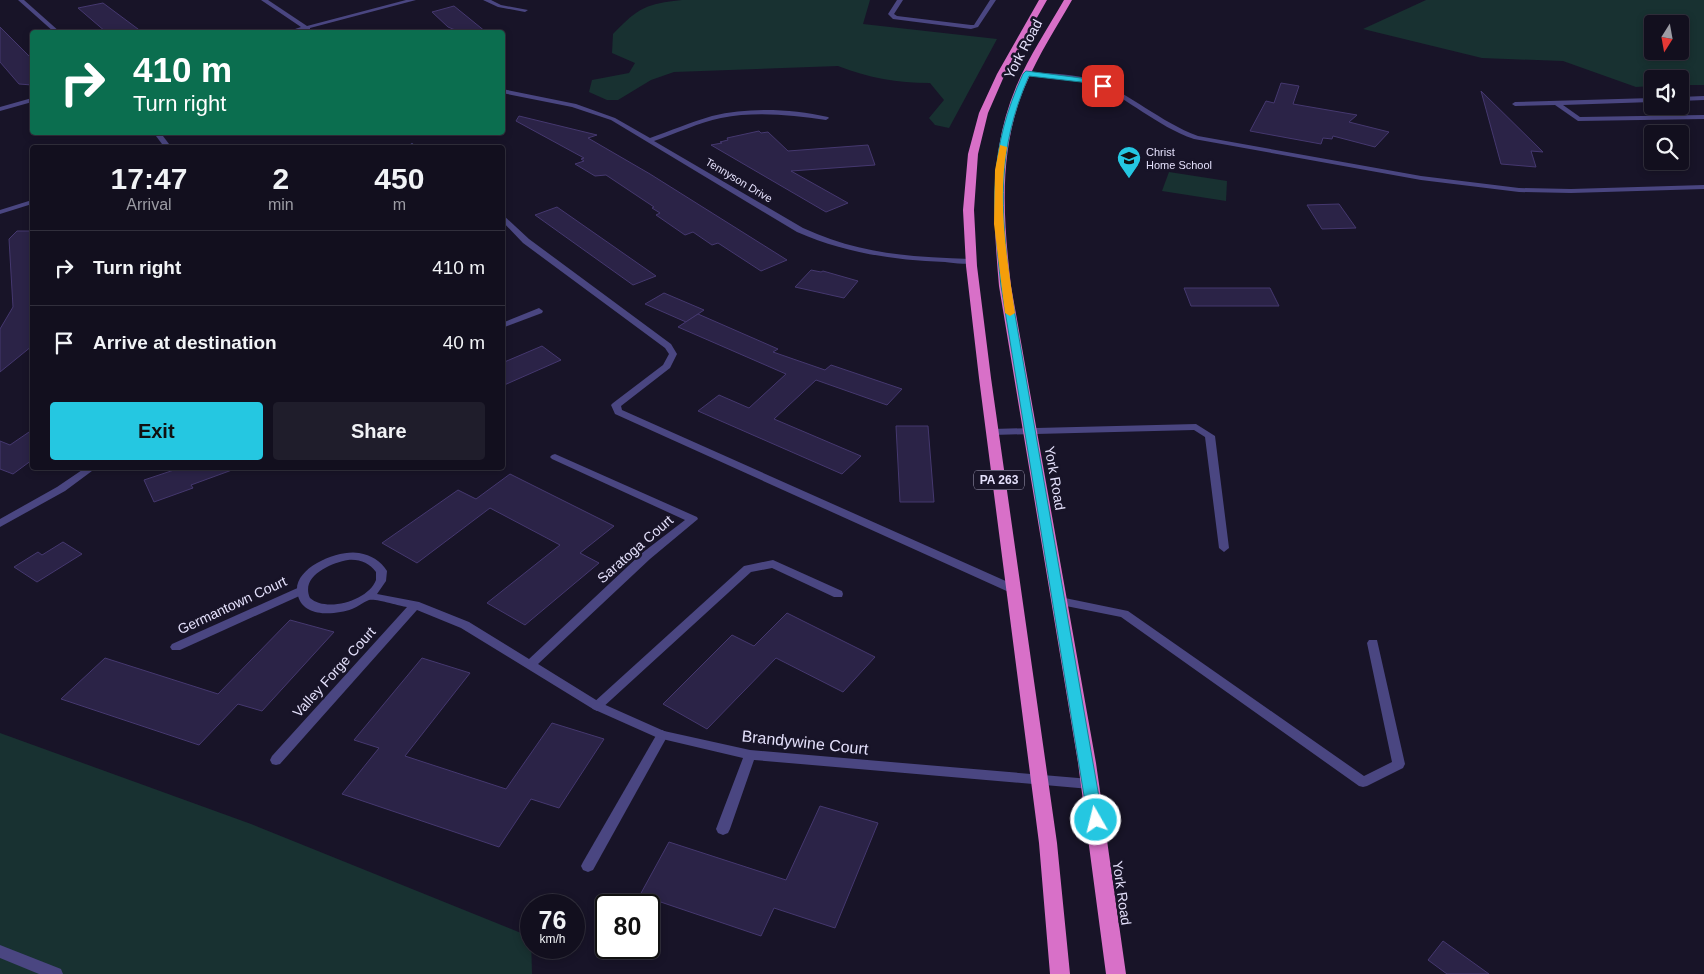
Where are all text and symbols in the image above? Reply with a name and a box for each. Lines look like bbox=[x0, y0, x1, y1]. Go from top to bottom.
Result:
north arrow bbox=[1644, 15, 1689, 60]
map controls bbox=[1644, 15, 1689, 170]
street label: York Road bbox=[1001, 17, 1045, 81]
icon: right bbox=[50, 50, 115, 115]
text: 410 m bbox=[133, 50, 232, 89]
pin bbox=[1082, 65, 1124, 107]
button: sound bbox=[1644, 70, 1689, 115]
icon: arrive bbox=[1089, 72, 1117, 100]
text: Turn right bbox=[133, 91, 226, 116]
button: search bbox=[1644, 125, 1689, 170]
school or university icon: Christ Home School bbox=[1116, 145, 1142, 179]
place label: Christ Home School bbox=[1146, 146, 1212, 171]
street label: Tennyson Drive bbox=[703, 155, 775, 205]
text: 17:47 bbox=[111, 162, 187, 195]
text: 2 bbox=[272, 162, 289, 195]
text: 450 bbox=[374, 162, 424, 195]
text: Arrival bbox=[126, 196, 172, 213]
text: min bbox=[268, 196, 294, 213]
text: m bbox=[393, 196, 406, 213]
icon: right bbox=[50, 254, 78, 282]
text: Turn right bbox=[93, 257, 181, 278]
text: 410 m bbox=[432, 257, 485, 278]
icon: arrive bbox=[50, 329, 78, 357]
text: Arrive at destination bbox=[93, 332, 277, 353]
text: 40 m bbox=[443, 332, 485, 353]
button: Exit bbox=[50, 402, 263, 460]
button: Share bbox=[273, 402, 485, 460]
street label: York Road bbox=[1041, 445, 1069, 511]
road number: PA 263 bbox=[974, 470, 1024, 490]
street label: Saratoga Court bbox=[594, 512, 676, 586]
street label: Germantown Court bbox=[175, 573, 289, 637]
street label: Valley Forge Court bbox=[289, 624, 379, 720]
street label: Brandywine Court bbox=[741, 727, 870, 758]
position arrow bbox=[1069, 793, 1121, 845]
street label: York Road bbox=[1110, 860, 1134, 926]
speed limit sign: 80 bbox=[595, 894, 660, 959]
text: 76 bbox=[539, 906, 566, 934]
text: km/h bbox=[539, 932, 566, 946]

